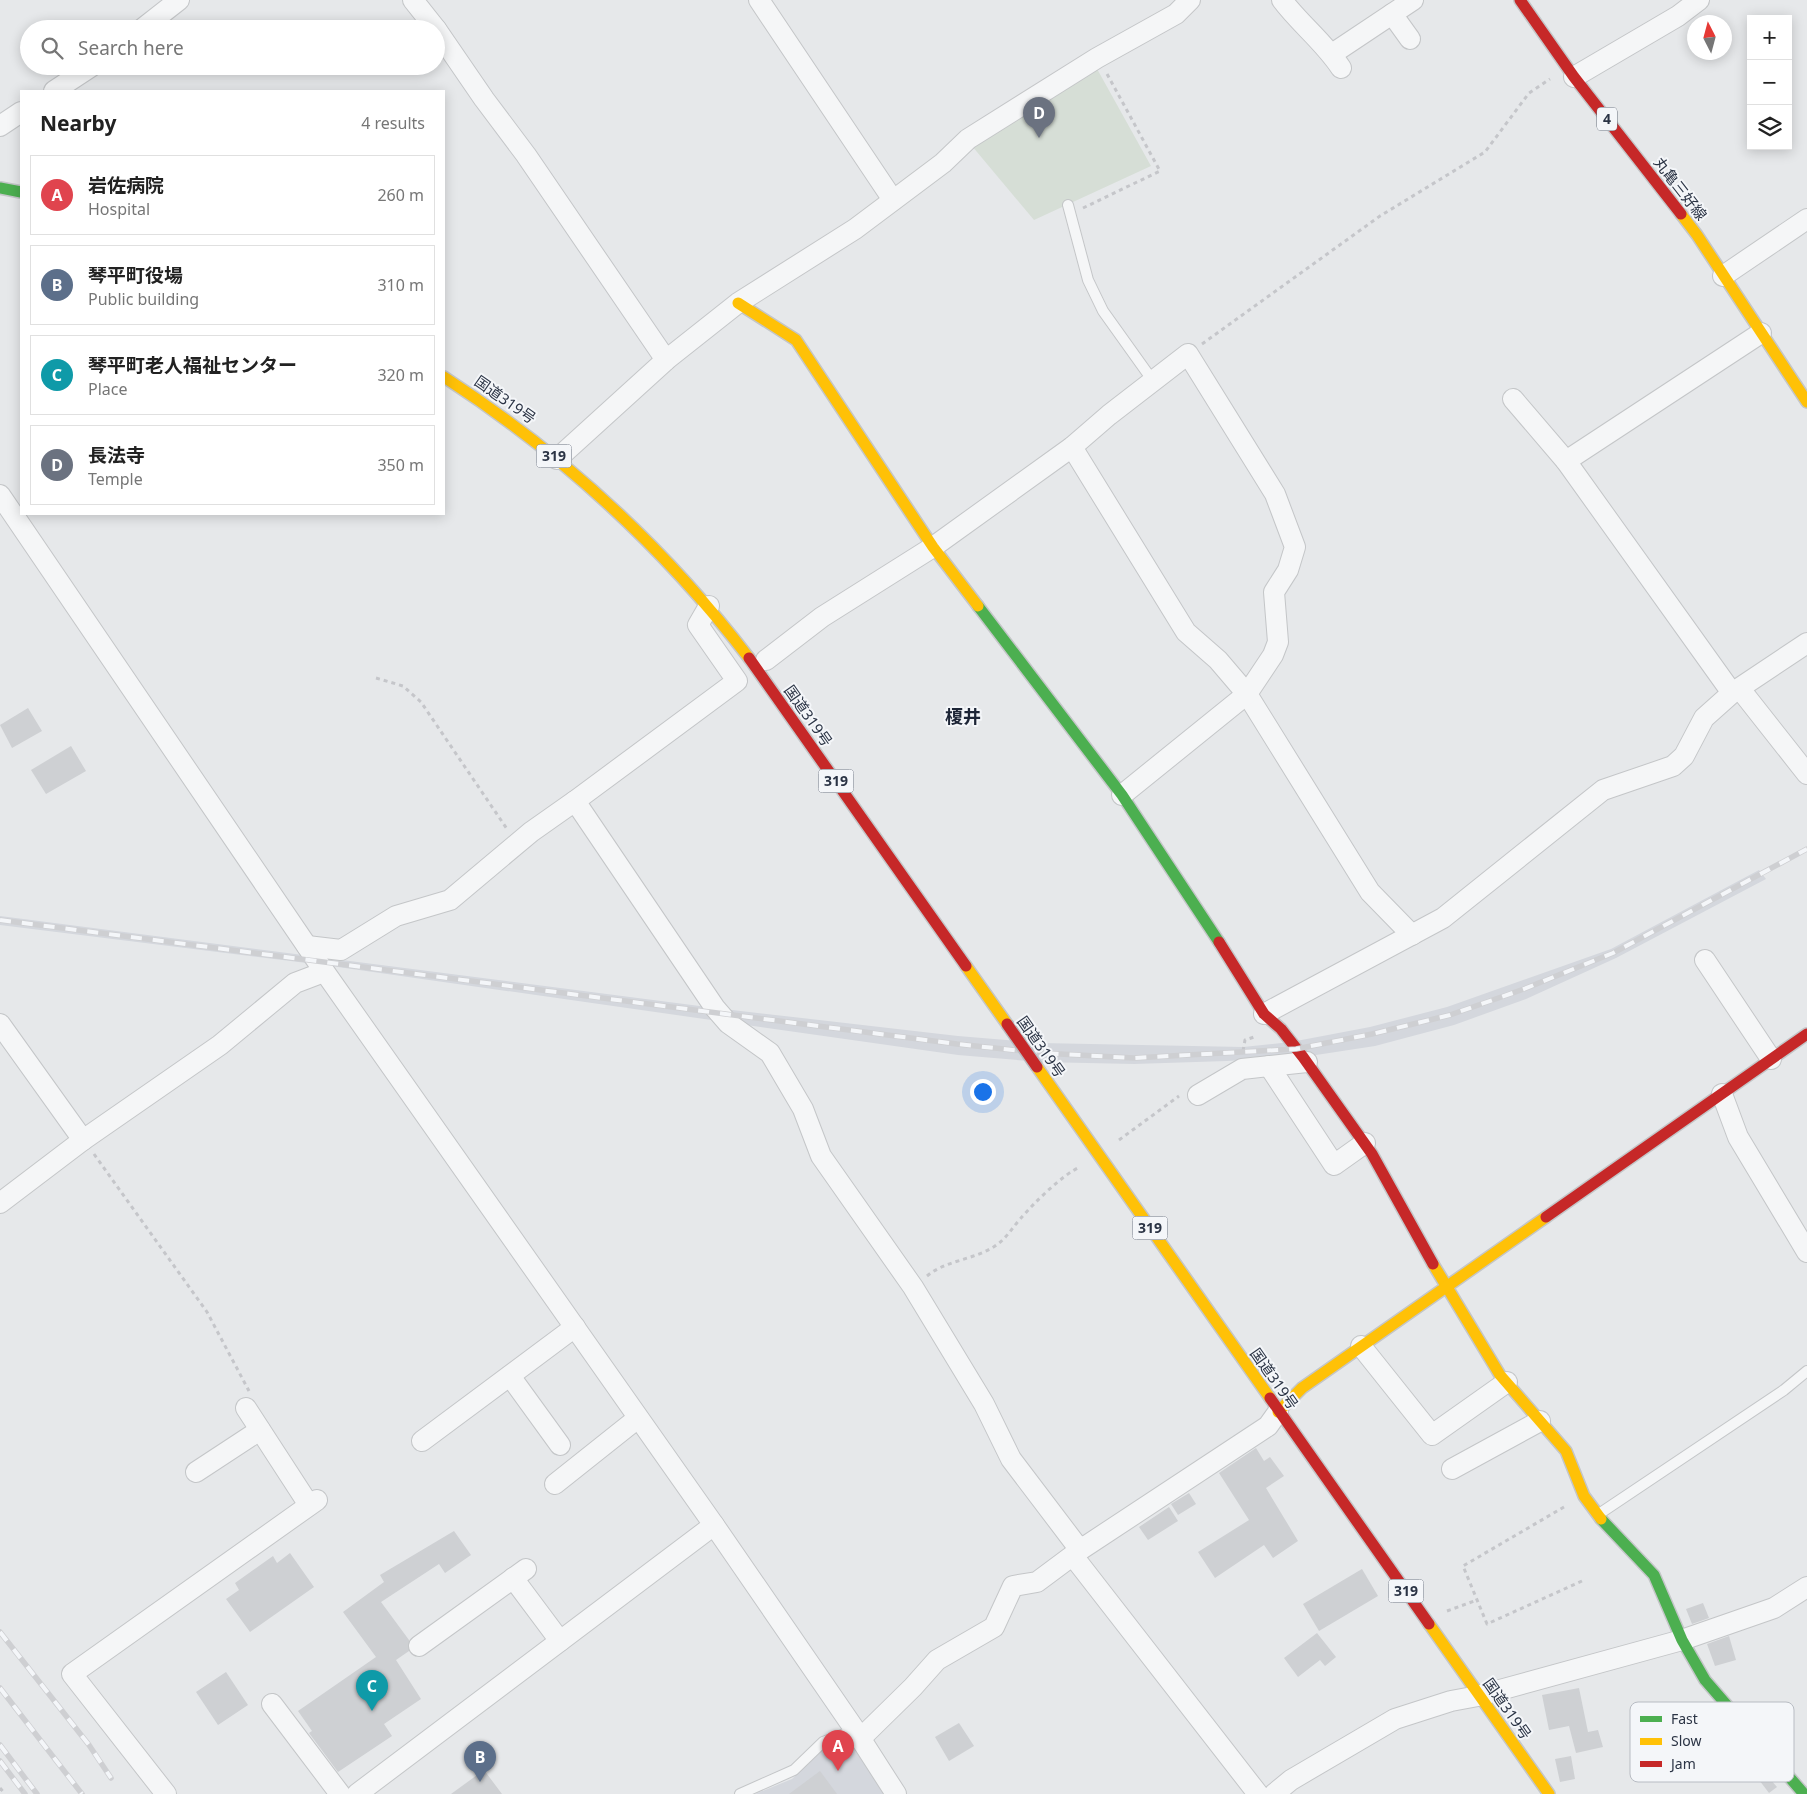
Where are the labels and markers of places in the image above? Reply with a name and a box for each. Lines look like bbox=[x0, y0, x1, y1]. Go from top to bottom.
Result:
pin: D bbox=[1023, 97, 1055, 138]
pin: C bbox=[356, 1670, 388, 1711]
pin: A bbox=[822, 1730, 854, 1771]
pin: B bbox=[464, 1741, 496, 1782]

